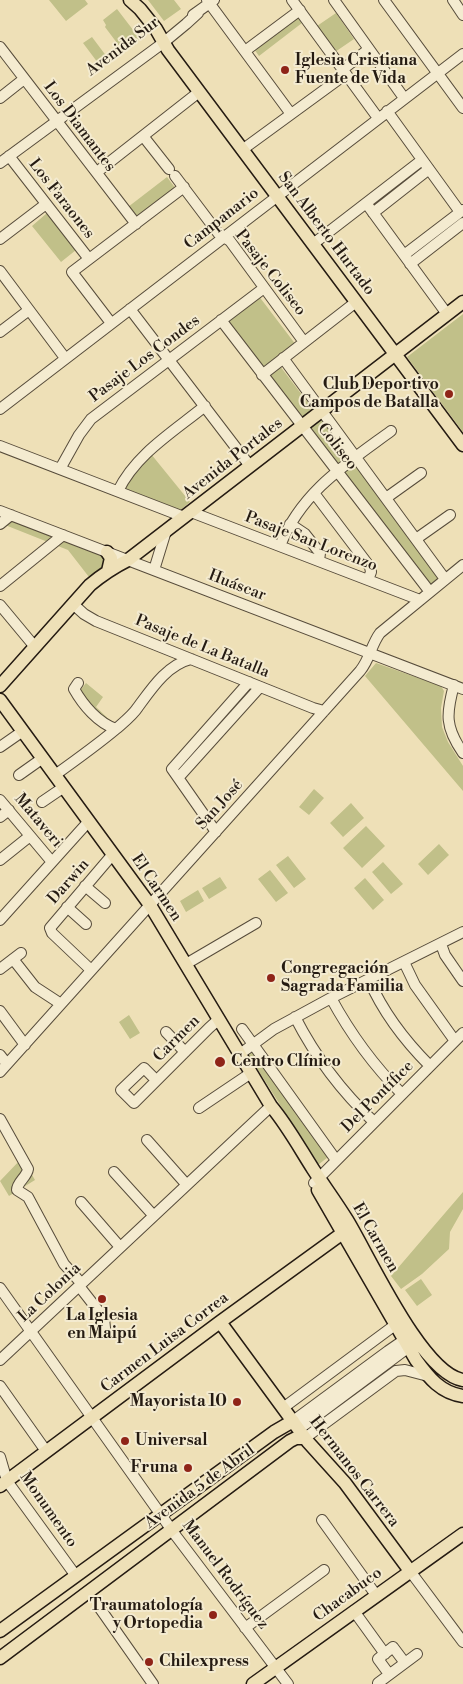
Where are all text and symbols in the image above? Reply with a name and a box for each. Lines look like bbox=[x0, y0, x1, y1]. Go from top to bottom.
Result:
street label: Avenida Sur bbox=[83, 13, 163, 81]
place label: Iglesia Cristiana Fuente de Vida bbox=[295, 51, 417, 89]
marker: Iglesia Cristiana Fuente de Vida bbox=[279, 64, 291, 76]
street label: Los Diamantes bbox=[39, 78, 119, 176]
street label: Los Faraones bbox=[24, 155, 98, 243]
street label: San Alberto Hurtado bbox=[273, 169, 379, 299]
street label: Campanario bbox=[181, 184, 263, 254]
street label: Pasaje Coliseo bbox=[230, 226, 310, 320]
street label: Pasaje Los Condes bbox=[86, 311, 204, 407]
place label: Club Deportivo Campos de Batalla bbox=[300, 375, 439, 413]
marker: Club Deportivo Campos de Batalla bbox=[443, 388, 455, 400]
street label: Avenida Portales bbox=[179, 414, 287, 504]
street label: Coliseo bbox=[313, 420, 361, 474]
street label: Pasaje San Lorenzo bbox=[242, 508, 380, 576]
street label: Huáscar bbox=[205, 566, 269, 606]
street label: Pasaje de La Batalla bbox=[132, 611, 272, 683]
street label: San José bbox=[192, 776, 248, 834]
street label: Mataveri bbox=[10, 790, 66, 852]
street label: El Carmen bbox=[127, 851, 185, 925]
street label: Darwin bbox=[44, 855, 94, 909]
place label: Congregación Sagrada Familia bbox=[281, 959, 404, 997]
marker: Congregación Sagrada Familia bbox=[265, 972, 277, 984]
street label: Carmen bbox=[150, 1012, 204, 1066]
place label: Centro Clínico bbox=[231, 1052, 341, 1072]
marker: Centro Clínico bbox=[213, 1055, 227, 1069]
street label: Del Pontífice bbox=[338, 1057, 418, 1137]
street label: El Carmen bbox=[347, 1200, 403, 1276]
street label: La Colonia bbox=[15, 1259, 85, 1327]
street label: Carmen Luisa Correa bbox=[97, 1289, 233, 1397]
marker: La Iglesia en Maipú bbox=[96, 1293, 108, 1305]
place label: La Iglesia en Maipú bbox=[66, 1306, 138, 1344]
place label: Mayorista 10 bbox=[130, 1392, 227, 1412]
marker: Mayorista 10 bbox=[231, 1396, 243, 1408]
street label: Hermanos Carrera bbox=[305, 1413, 403, 1531]
place label: Universal bbox=[135, 1431, 207, 1451]
marker: Universal bbox=[119, 1435, 131, 1447]
street label: Avenida 5 de Abril bbox=[141, 1441, 259, 1533]
place label: Fruna bbox=[131, 1458, 178, 1478]
marker: Fruna bbox=[182, 1462, 194, 1474]
street label: Monumento bbox=[15, 1468, 81, 1552]
street label: Manuel Rodríguez bbox=[178, 1517, 272, 1633]
street label: Chacabuco bbox=[310, 1564, 386, 1626]
place label: Traumatología y Ortopedia bbox=[90, 1596, 203, 1634]
marker: Traumatología y Ortopedia bbox=[207, 1609, 219, 1621]
place label: Chilexpress bbox=[159, 1652, 249, 1672]
marker: Chilexpress bbox=[143, 1656, 155, 1668]

